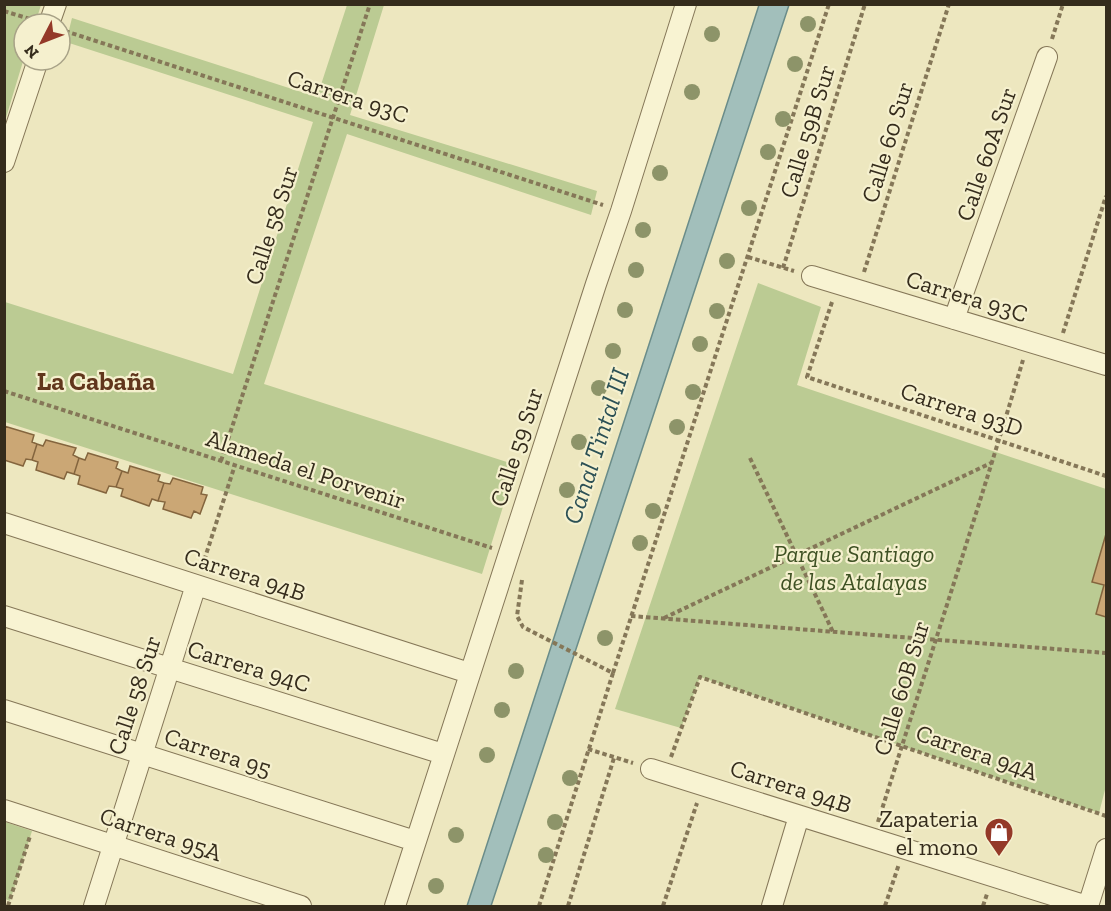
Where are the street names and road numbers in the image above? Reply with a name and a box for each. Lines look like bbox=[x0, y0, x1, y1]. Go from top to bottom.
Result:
street label: Calle 59B Sur bbox=[773, 61, 841, 201]
street label: Carrera 93C bbox=[284, 63, 412, 129]
street label: Calle 60 Sur bbox=[855, 78, 919, 206]
street label: Calle 60A Sur bbox=[950, 83, 1022, 225]
street label: Calle 58 Sur bbox=[238, 162, 304, 288]
street label: Carrera 93C bbox=[903, 264, 1031, 328]
street label: Carrera 93D bbox=[897, 376, 1027, 442]
street label: Calle 59 Sur bbox=[483, 384, 549, 510]
street label: Alameda el Porvenir bbox=[203, 423, 409, 515]
street label: Carrera 94B bbox=[181, 541, 309, 607]
street label: Calle 60B Sur bbox=[867, 617, 935, 759]
street label: Calle 58 Sur bbox=[101, 632, 167, 758]
street label: Carrera 94C bbox=[184, 634, 314, 698]
street label: Carrera 94A bbox=[912, 718, 1042, 787]
street label: Carrera 95 bbox=[161, 721, 275, 783]
street label: Carrera 94B bbox=[727, 753, 855, 819]
street label: Carrera 95A bbox=[96, 801, 226, 867]

